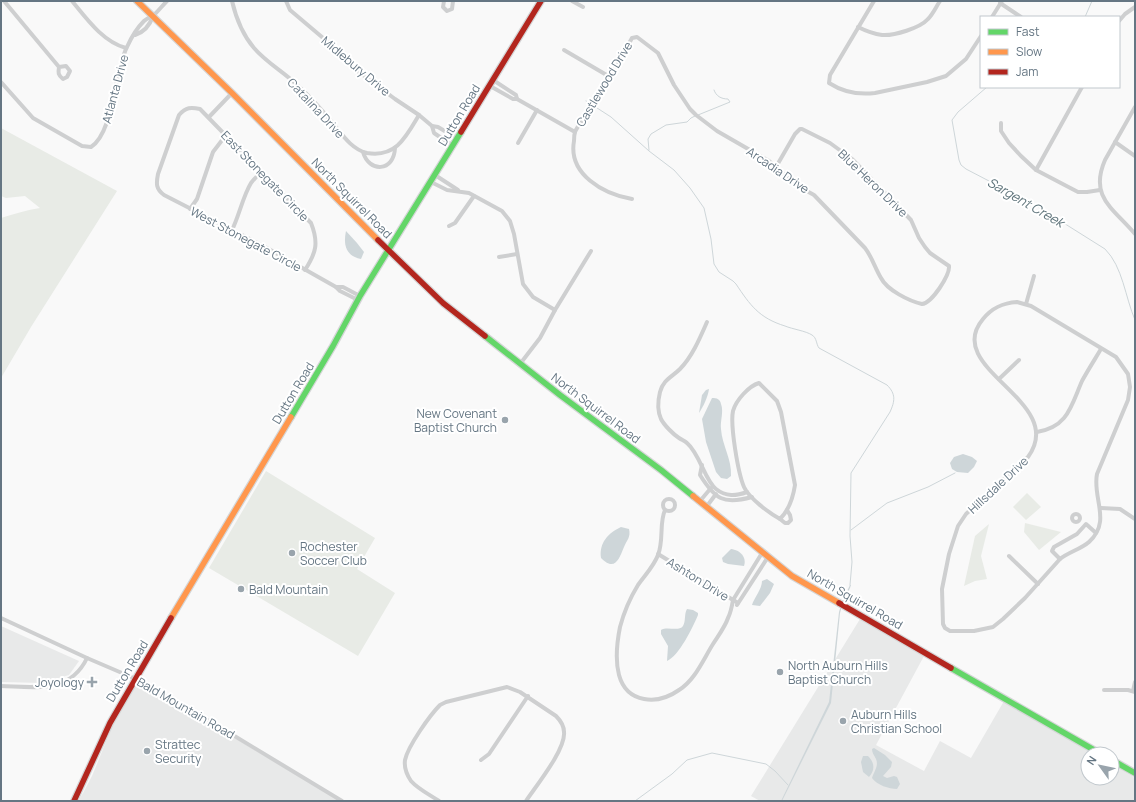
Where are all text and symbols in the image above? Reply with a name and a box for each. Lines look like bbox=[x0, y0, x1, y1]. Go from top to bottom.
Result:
legend bbox=[980, 16, 1120, 88]
text: Fast bbox=[1016, 23, 1040, 40]
street label: Midlebury Drive bbox=[318, 32, 394, 100]
street label: Castlewood Drive bbox=[572, 38, 636, 130]
text: Slow bbox=[1016, 43, 1042, 60]
street label: Atlanta Drive bbox=[98, 53, 132, 125]
text: Jam bbox=[1016, 63, 1038, 80]
street label: Catalina Drive bbox=[284, 74, 348, 142]
street label: Dutton Road bbox=[434, 81, 484, 149]
street label: East Stonegate Circle bbox=[217, 127, 313, 225]
street label: Arcadia Drive bbox=[743, 143, 813, 197]
street label: Blue Heron Drive bbox=[834, 145, 912, 221]
street label: North Squirrel Road bbox=[308, 154, 396, 242]
water label: Sargent Creek bbox=[984, 173, 1070, 233]
street label: West Stonegate Circle bbox=[187, 202, 305, 276]
street label: Dutton Road bbox=[268, 359, 318, 427]
street label: North Squirrel Road bbox=[548, 369, 644, 447]
place label: New Covenant Baptist Church bbox=[414, 405, 497, 436]
marker: New Covenant Baptist Church bbox=[500, 415, 510, 425]
street label: Hillsdale Drive bbox=[964, 453, 1032, 517]
place label: Rochester Soccer Club bbox=[300, 538, 367, 569]
marker: Rochester Soccer Club bbox=[287, 548, 297, 558]
street label: Ashton Drive bbox=[664, 553, 732, 605]
street label: North Squirrel Road bbox=[804, 565, 906, 633]
place label: Bald Mountain bbox=[249, 581, 328, 598]
marker: Bald Mountain bbox=[236, 584, 246, 594]
street label: Dutton Road bbox=[102, 637, 152, 705]
place label: North Auburn Hills Baptist Church bbox=[788, 657, 888, 688]
marker: North Auburn Hills Baptist Church bbox=[775, 667, 785, 677]
street label: Bald Mountain Road bbox=[134, 673, 238, 743]
place label: Joyology bbox=[35, 674, 85, 691]
marker: Joyology bbox=[87, 677, 97, 687]
place label: Auburn Hills Christian School bbox=[851, 706, 942, 737]
marker: Auburn Hills Christian School bbox=[838, 716, 848, 726]
place label: Strattec Security bbox=[155, 736, 202, 767]
marker: Strattec Security bbox=[142, 746, 152, 756]
north arrow bbox=[1080, 746, 1120, 786]
text: N bbox=[1083, 753, 1100, 768]

